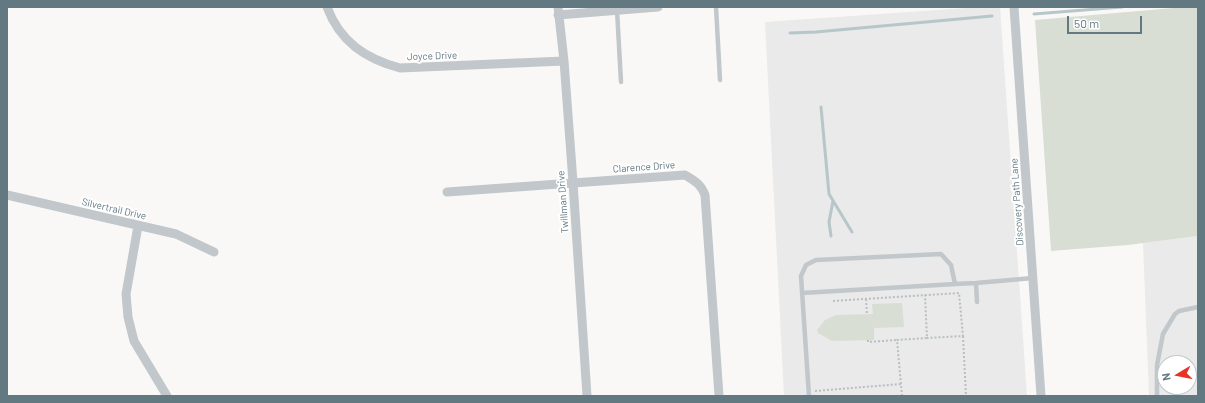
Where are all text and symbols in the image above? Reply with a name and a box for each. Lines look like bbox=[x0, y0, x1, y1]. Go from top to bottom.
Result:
scale bar bbox=[1069, 8, 1144, 34]
text: 50 m bbox=[1074, 16, 1099, 30]
street label: Joyce Drive bbox=[407, 49, 457, 63]
street label: Discovery Path Lane bbox=[1008, 158, 1026, 246]
street label: Clarence Drive bbox=[612, 159, 676, 175]
street label: Twillman Drive bbox=[555, 170, 571, 234]
street label: Silvertrail Drive bbox=[81, 196, 147, 222]
north arrow bbox=[1157, 355, 1197, 395]
text: N bbox=[1159, 372, 1173, 382]

